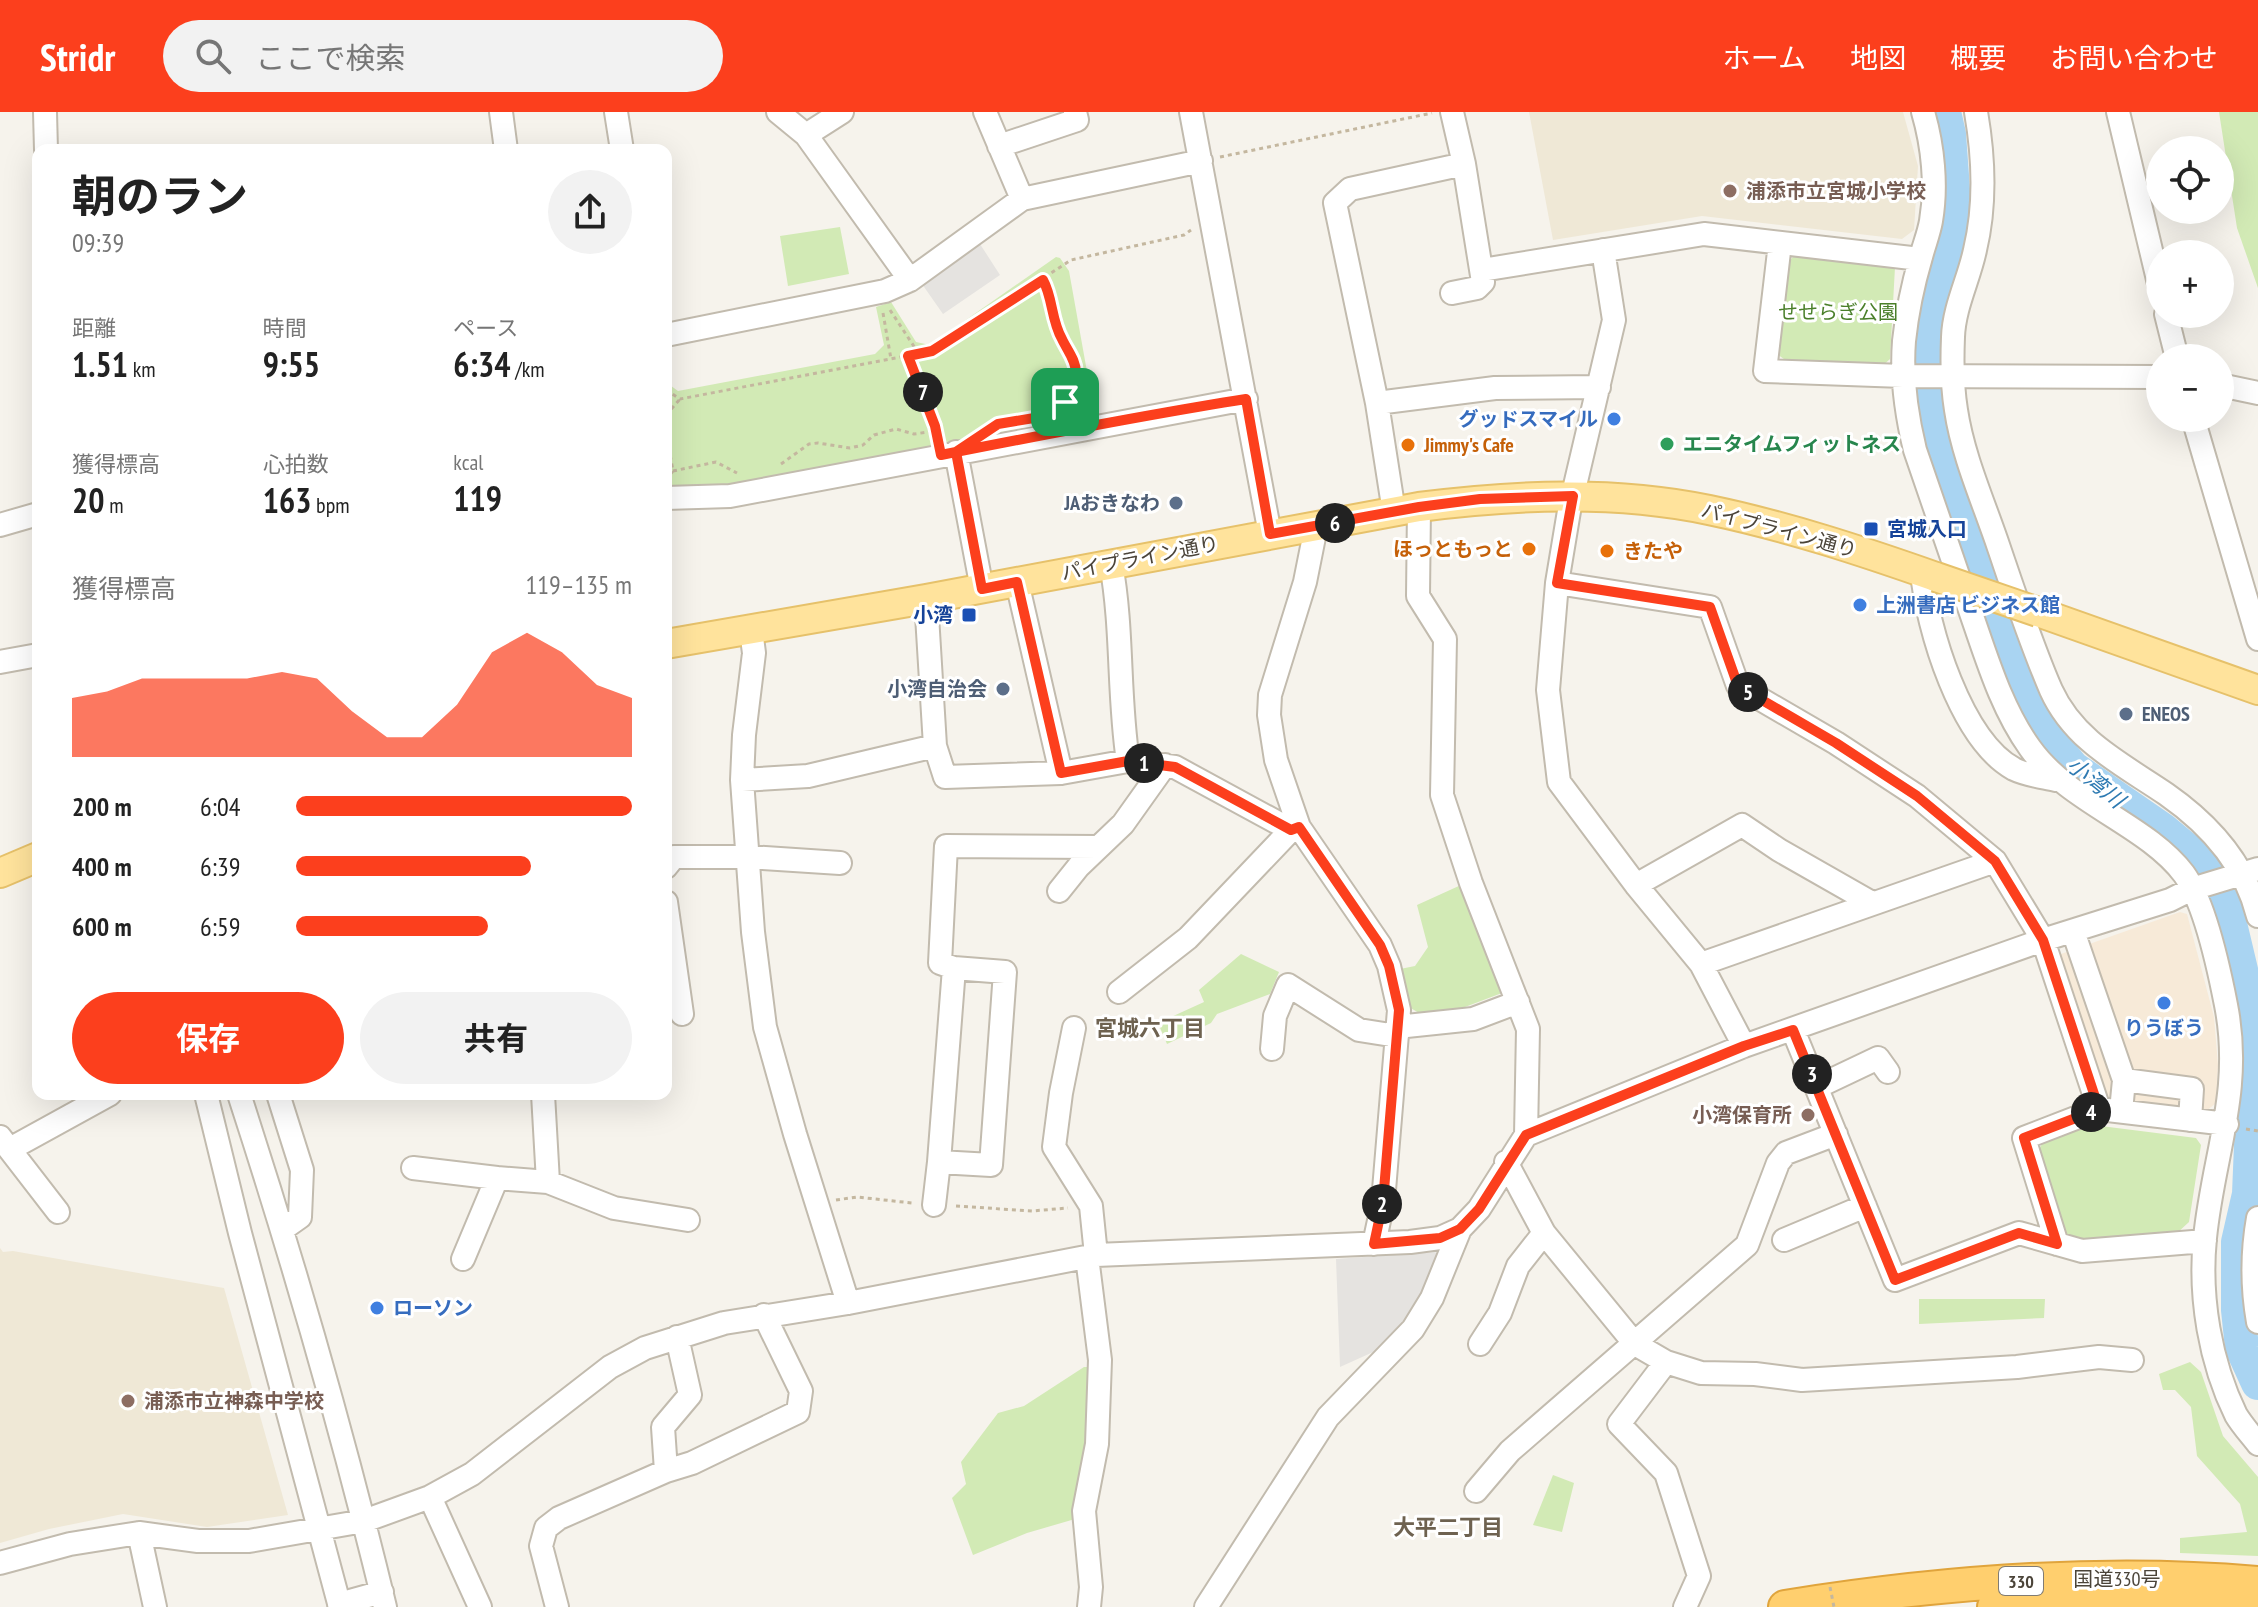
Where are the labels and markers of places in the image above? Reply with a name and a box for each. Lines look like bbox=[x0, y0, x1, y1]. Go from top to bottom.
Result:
place label: 浦添市立宮城小学校 bbox=[1746, 178, 1926, 204]
marker: 浦添市立宮城小学校 bbox=[1721, 182, 1739, 200]
pin bbox=[1031, 368, 1099, 436]
pin: 7 bbox=[903, 372, 943, 412]
place label: グッドスマイル bbox=[1459, 406, 1598, 432]
marker: グッドスマイル bbox=[1605, 410, 1623, 428]
place label: エニタイムフィットネス bbox=[1683, 431, 1901, 457]
place label: Jimmy's Cafe bbox=[1423, 432, 1514, 458]
marker: エニタイムフィットネス bbox=[1658, 435, 1676, 453]
marker: Jimmy's Cafe bbox=[1399, 436, 1417, 454]
place label: JAおきなわ bbox=[1063, 490, 1160, 516]
marker: JAおきなわ bbox=[1167, 494, 1185, 512]
pin: 6 bbox=[1315, 503, 1355, 543]
place label: 宮城入口 bbox=[1887, 516, 1967, 542]
marker: 宮城入口 bbox=[1862, 520, 1880, 538]
place label: ほっともっと bbox=[1393, 536, 1513, 562]
place label: きたや bbox=[1623, 538, 1683, 564]
marker: ほっともっと bbox=[1520, 540, 1538, 558]
marker: きたや bbox=[1598, 542, 1616, 560]
place label: 上洲書店 ビジネス館 bbox=[1876, 592, 2060, 618]
marker: 上洲書店 ビジネス館 bbox=[1851, 596, 1869, 614]
place label: 小湾 bbox=[913, 602, 953, 628]
marker: 小湾 bbox=[960, 606, 978, 624]
pin: 5 bbox=[1728, 672, 1768, 712]
place label: 小湾自治会 bbox=[887, 676, 987, 702]
marker: 小湾自治会 bbox=[994, 680, 1012, 698]
place label: ENEOS bbox=[2142, 701, 2190, 727]
marker: ENEOS bbox=[2117, 705, 2135, 723]
pin: 1 bbox=[1124, 743, 1164, 783]
marker: りうぼう bbox=[2155, 994, 2173, 1012]
place label: りうぼう bbox=[2124, 1015, 2204, 1041]
pin: 3 bbox=[1792, 1054, 1832, 1094]
pin: 4 bbox=[2071, 1092, 2111, 1132]
place label: 小湾保育所 bbox=[1692, 1102, 1792, 1128]
marker: 小湾保育所 bbox=[1799, 1106, 1817, 1124]
pin: 2 bbox=[1362, 1184, 1402, 1224]
place label: ローソン bbox=[393, 1295, 473, 1321]
marker: ローソン bbox=[368, 1299, 386, 1317]
place label: 浦添市立神森中学校 bbox=[144, 1388, 324, 1414]
marker: 浦添市立神森中学校 bbox=[119, 1392, 137, 1410]

